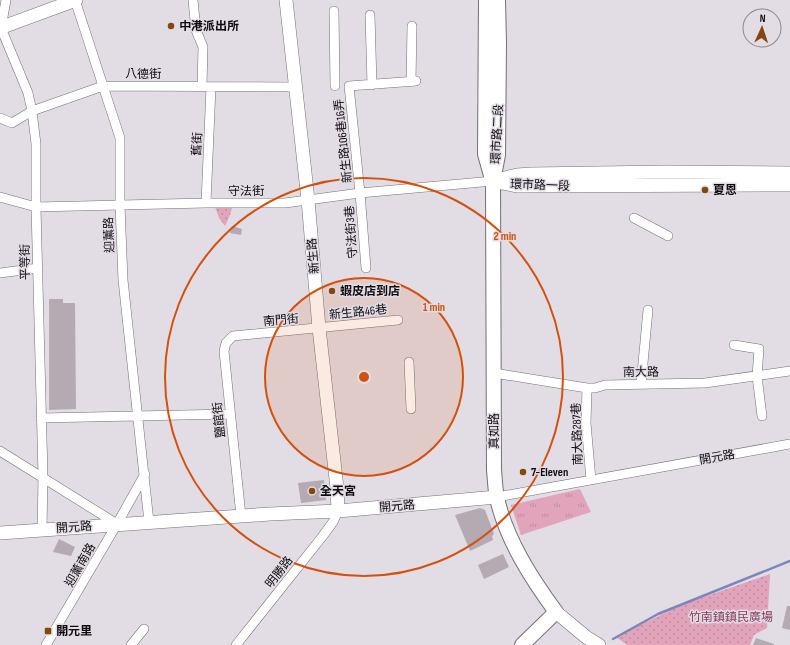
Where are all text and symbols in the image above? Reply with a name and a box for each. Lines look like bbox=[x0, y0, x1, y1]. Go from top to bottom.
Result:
north arrow bbox=[742, 8, 782, 48]
text: N bbox=[759, 12, 766, 25]
place label: 中港派出所 bbox=[179, 19, 239, 34]
marker: 中港派出所 bbox=[166, 21, 176, 31]
street label: 八德街 bbox=[125, 67, 161, 82]
street label: 新生路106巷16弄 bbox=[332, 98, 355, 184]
street label: 環市路二段 bbox=[488, 104, 507, 164]
street label: 舊街 bbox=[189, 132, 206, 156]
street label: 環市路一段 bbox=[510, 177, 570, 194]
place label: 夏恩 bbox=[713, 183, 737, 198]
street label: 守法街 bbox=[228, 184, 264, 199]
marker: 夏恩 bbox=[700, 185, 710, 195]
street label: 守法街3巷 bbox=[342, 205, 361, 259]
street label: 迎薰路 bbox=[101, 217, 118, 253]
text: 2 min bbox=[494, 229, 516, 244]
street label: 新生路 bbox=[304, 237, 323, 275]
street label: 平等街 bbox=[18, 244, 33, 280]
place label: 蝦皮店到店 bbox=[340, 284, 400, 299]
marker: 蝦皮店到店 bbox=[327, 286, 337, 296]
text: 1 min bbox=[423, 300, 445, 315]
street label: 新生路46巷 bbox=[328, 302, 388, 323]
street label: 南門街 bbox=[262, 311, 300, 330]
street label: 南大路 bbox=[623, 365, 659, 380]
centre of rings bbox=[357, 370, 371, 384]
street label: 鹽館街 bbox=[210, 401, 229, 439]
street label: 南大路287巷 bbox=[569, 402, 586, 466]
street label: 真如路 bbox=[487, 413, 502, 449]
street label: 開元路 bbox=[698, 447, 736, 468]
place label: 7-Eleven bbox=[531, 465, 568, 480]
marker: 7-Eleven bbox=[518, 467, 528, 477]
place label: 全天宮 bbox=[320, 484, 356, 499]
marker: 全天宮 bbox=[307, 486, 317, 496]
street label: 開元路 bbox=[378, 497, 416, 516]
street label: 開元路 bbox=[56, 519, 93, 536]
street label: 迎薰南路 bbox=[62, 541, 99, 590]
street label: 明勝路 bbox=[262, 554, 296, 591]
park label: 竹南鎮鎮民廣場 bbox=[689, 610, 773, 625]
place label: 開元里 bbox=[56, 624, 92, 639]
marker: 開元里 bbox=[43, 626, 53, 636]

